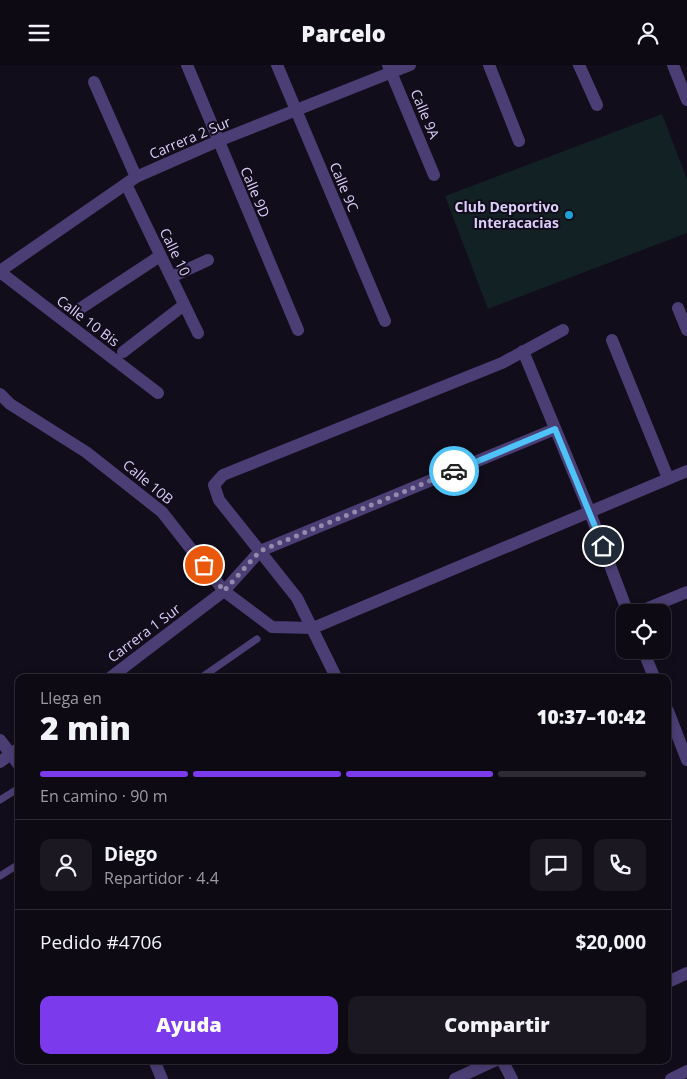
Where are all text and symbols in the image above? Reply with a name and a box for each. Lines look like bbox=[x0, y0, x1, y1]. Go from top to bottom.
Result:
text: Parcelo bbox=[301, 18, 386, 48]
icon: menu bbox=[25, 19, 53, 47]
icon: person bbox=[634, 19, 662, 47]
street label: Calle 9A bbox=[407, 86, 444, 142]
street label: Carrera 2 Sur bbox=[146, 112, 234, 163]
street label: Calle 9C bbox=[326, 159, 363, 215]
street label: Calle 9D bbox=[236, 164, 275, 220]
place label: Club Deportivo Interacacias bbox=[455, 197, 559, 232]
marker: Club Deportivo Interacacias bbox=[563, 209, 575, 221]
street label: Calle 10 bbox=[156, 225, 195, 279]
street label: Calle 10 Bis bbox=[53, 291, 124, 351]
courier bbox=[429, 446, 479, 496]
street label: Calle 10B bbox=[119, 455, 177, 508]
icon: car bbox=[440, 457, 468, 485]
pin bbox=[582, 525, 624, 567]
icon: home bbox=[589, 532, 617, 560]
pin bbox=[183, 544, 225, 586]
icon: bag bbox=[190, 551, 218, 579]
street label: Carrera 1 Sur bbox=[103, 599, 184, 666]
map controls bbox=[616, 604, 671, 659]
button: locate bbox=[616, 604, 671, 659]
text: Llega en bbox=[40, 687, 102, 709]
text: 10:37–10:42 bbox=[536, 704, 646, 730]
text: 2 min bbox=[40, 706, 131, 749]
text: En camino · 90 m bbox=[40, 785, 167, 807]
button: person bbox=[40, 839, 92, 891]
button: chat bbox=[530, 839, 582, 891]
button: phone bbox=[594, 839, 646, 891]
text: Diego bbox=[104, 841, 158, 867]
text: Repartidor · 4.4 bbox=[104, 867, 219, 889]
text: Pedido #4706 bbox=[40, 929, 162, 955]
text: $20,000 bbox=[575, 929, 646, 955]
button: Ayuda bbox=[40, 996, 338, 1054]
button: Compartir bbox=[348, 996, 646, 1054]

